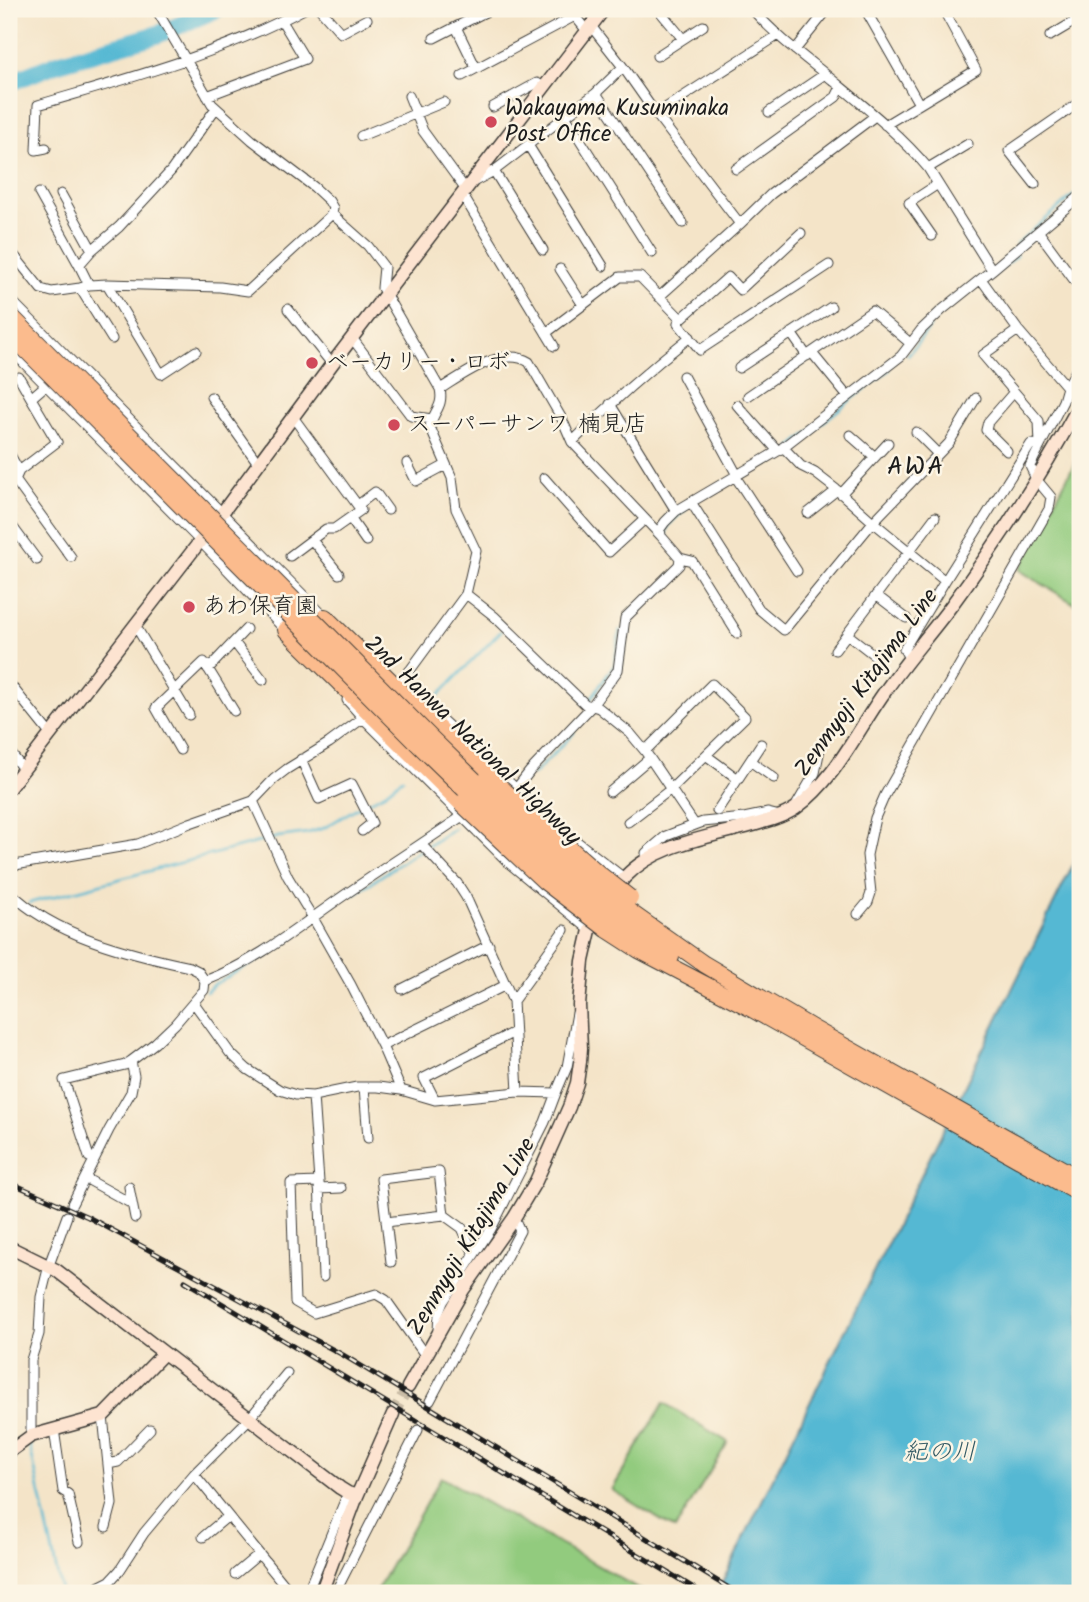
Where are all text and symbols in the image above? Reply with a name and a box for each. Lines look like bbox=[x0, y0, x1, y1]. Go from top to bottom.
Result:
place label: Wakayama Kusuminaka Post Office bbox=[505, 91, 729, 153]
marker: Wakayama Kusuminaka Post Office bbox=[483, 114, 499, 130]
place label: ベーカリー・ロボ bbox=[326, 345, 510, 381]
marker: ベーカリー・ロボ bbox=[304, 355, 320, 371]
place label: スーパーサンワ 楠見店 bbox=[408, 407, 647, 443]
marker: スーパーサンワ 楠見店 bbox=[386, 417, 402, 433]
district label: AWA bbox=[887, 446, 945, 488]
street label: Zenmyoji Kitajima Line bbox=[786, 581, 948, 785]
place label: あわ保育園 bbox=[203, 589, 318, 625]
marker: あわ保育園 bbox=[181, 599, 197, 615]
street label: 2nd Hanwa National Highway bbox=[355, 627, 589, 855]
street label: Zenmyoji Kitajima Line bbox=[398, 1131, 546, 1343]
water label: 紀の川 bbox=[904, 1433, 976, 1472]

